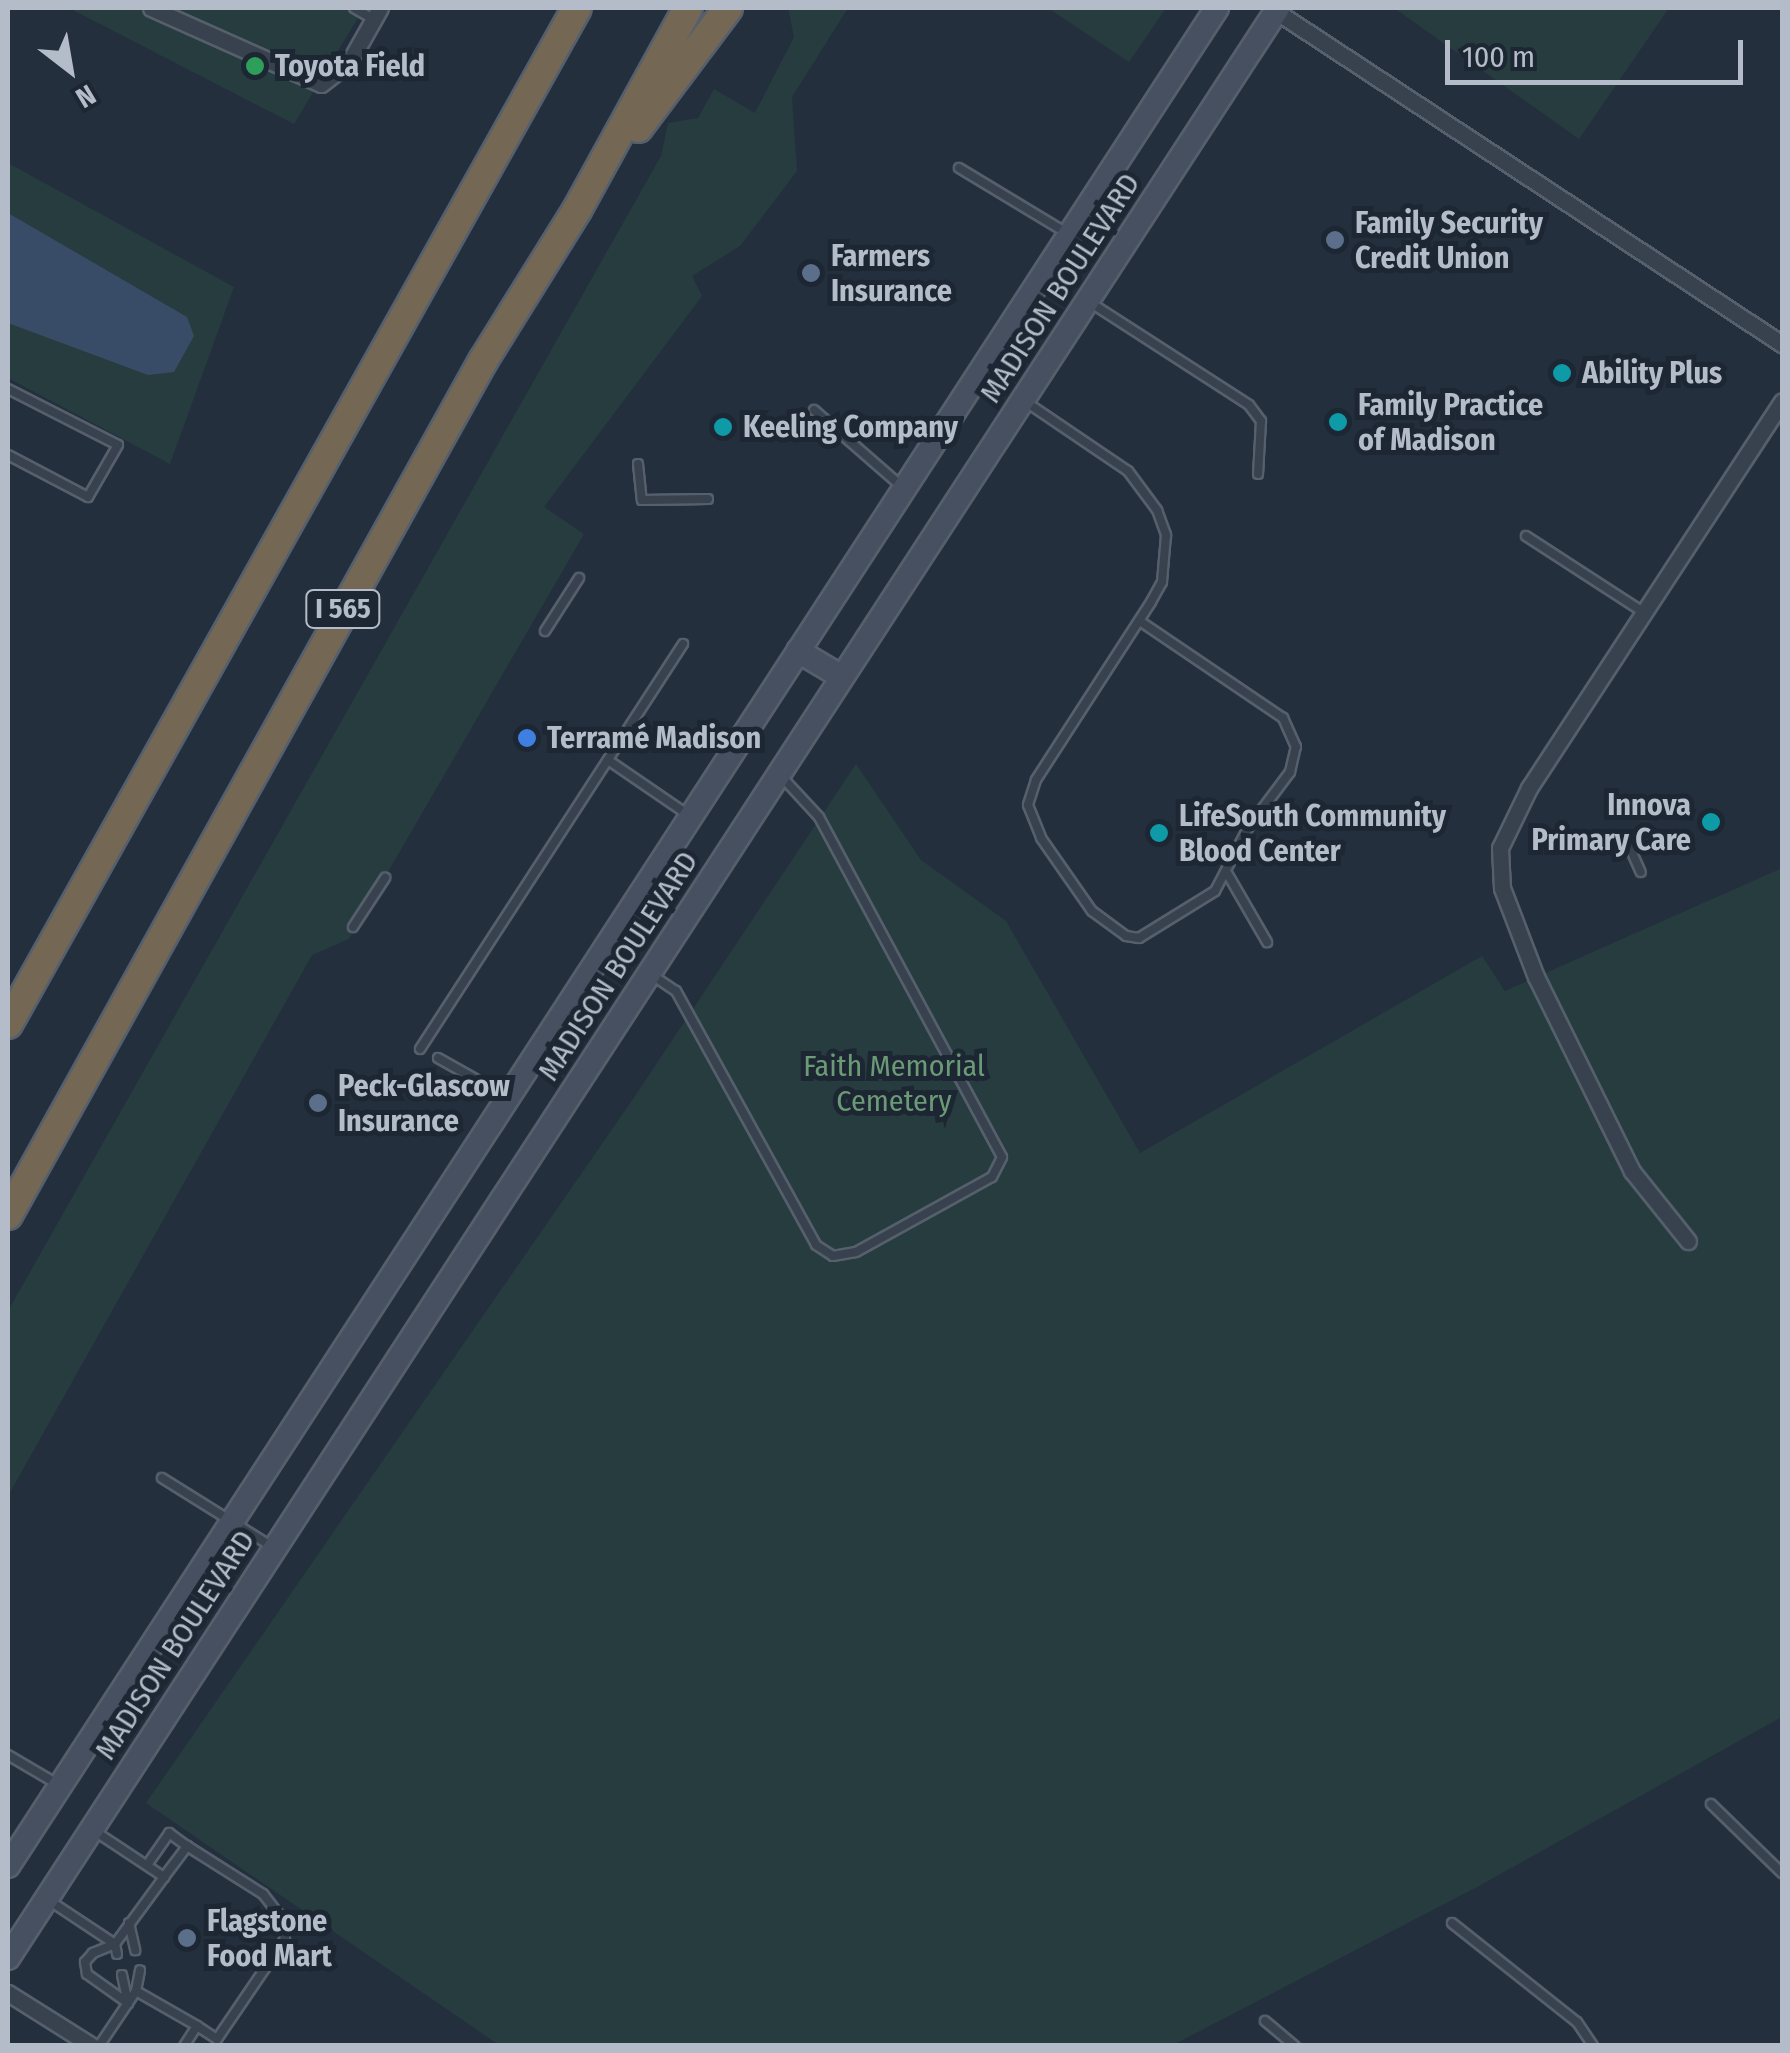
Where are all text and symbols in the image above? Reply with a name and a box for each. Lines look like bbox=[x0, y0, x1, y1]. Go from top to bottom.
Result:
north arrow bbox=[20, 20, 120, 120]
scale bar bbox=[1450, 20, 1748, 82]
text: 100 m bbox=[1462, 39, 1535, 75]
place label: Toyota Field bbox=[275, 48, 425, 84]
marker: Toyota Field bbox=[244, 55, 266, 77]
text: N bbox=[70, 78, 101, 115]
street label: MADISON BOULEVARD bbox=[972, 167, 1148, 409]
place label: Family Security Credit Union bbox=[1355, 205, 1543, 276]
marker: Family Security Credit Union bbox=[1324, 229, 1346, 251]
place label: Farmers Insurance bbox=[831, 238, 952, 308]
marker: Farmers Insurance bbox=[800, 262, 822, 284]
place label: Ability Plus bbox=[1582, 355, 1722, 391]
marker: Ability Plus bbox=[1551, 362, 1573, 384]
place label: Family Practice of Madison bbox=[1358, 387, 1543, 458]
place label: Keeling Company bbox=[743, 409, 958, 445]
marker: Family Practice of Madison bbox=[1327, 411, 1349, 433]
marker: Keeling Company bbox=[712, 416, 734, 438]
road number: I 565 bbox=[303, 586, 383, 632]
place label: Terramé Madison bbox=[547, 720, 761, 756]
marker: Terramé Madison bbox=[516, 727, 538, 749]
place label: Innova Primary Care bbox=[1532, 787, 1691, 858]
place label: LifeSouth Community Blood Center bbox=[1179, 798, 1446, 868]
marker: Innova Primary Care bbox=[1700, 811, 1722, 833]
marker: LifeSouth Community Blood Center bbox=[1148, 822, 1170, 844]
street label: MADISON BOULEVARD bbox=[530, 845, 706, 1087]
park label: Faith Memorial Cemetery bbox=[803, 1048, 985, 1118]
place label: Peck-Glascow Insurance bbox=[338, 1068, 510, 1138]
marker: Peck-Glascow Insurance bbox=[307, 1092, 329, 1114]
street label: MADISON BOULEVARD bbox=[87, 1524, 263, 1766]
place label: Flagstone Food Mart bbox=[207, 1903, 332, 1974]
marker: Flagstone Food Mart bbox=[176, 1927, 198, 1949]

